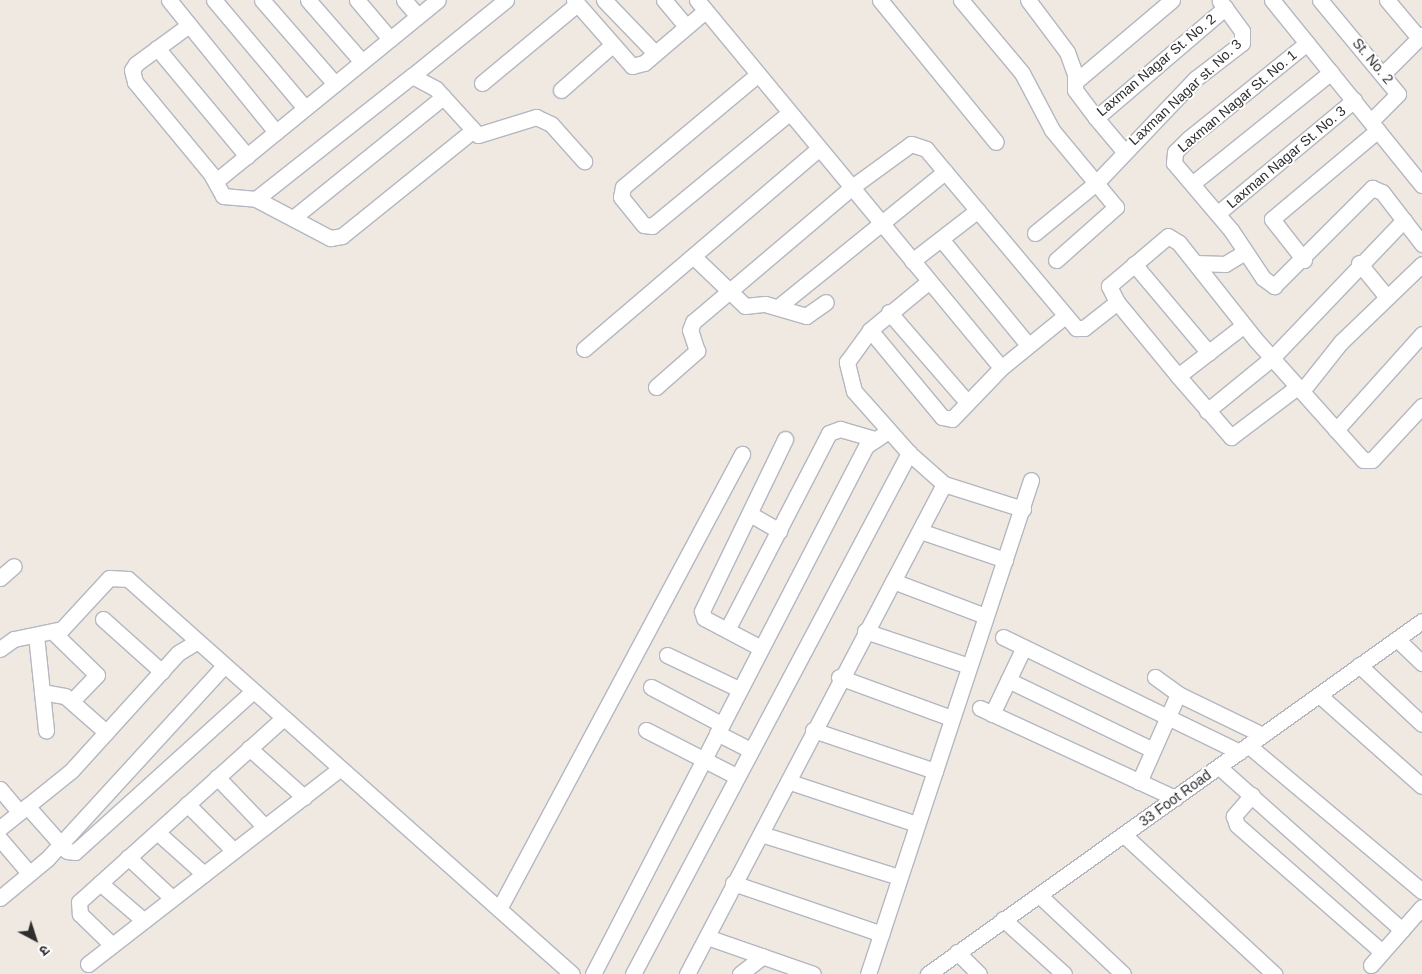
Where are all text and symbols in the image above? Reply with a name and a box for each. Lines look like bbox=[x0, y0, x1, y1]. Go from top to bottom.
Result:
street label: Laxman Nagar St. No. 2 bbox=[1093, 10, 1219, 120]
street label: Laxman Nagar st. No. 3 bbox=[1125, 35, 1245, 149]
street label: St. No. 2 bbox=[1349, 35, 1397, 87]
street label: Laxman Nagar St. No. 1 bbox=[1174, 46, 1300, 156]
street label: Laxman Nagar St. No. 3 bbox=[1223, 102, 1349, 212]
street label: 33 Foot Road bbox=[1136, 766, 1214, 830]
north arrow bbox=[10, 914, 60, 964]
text: उ bbox=[36, 942, 53, 959]

